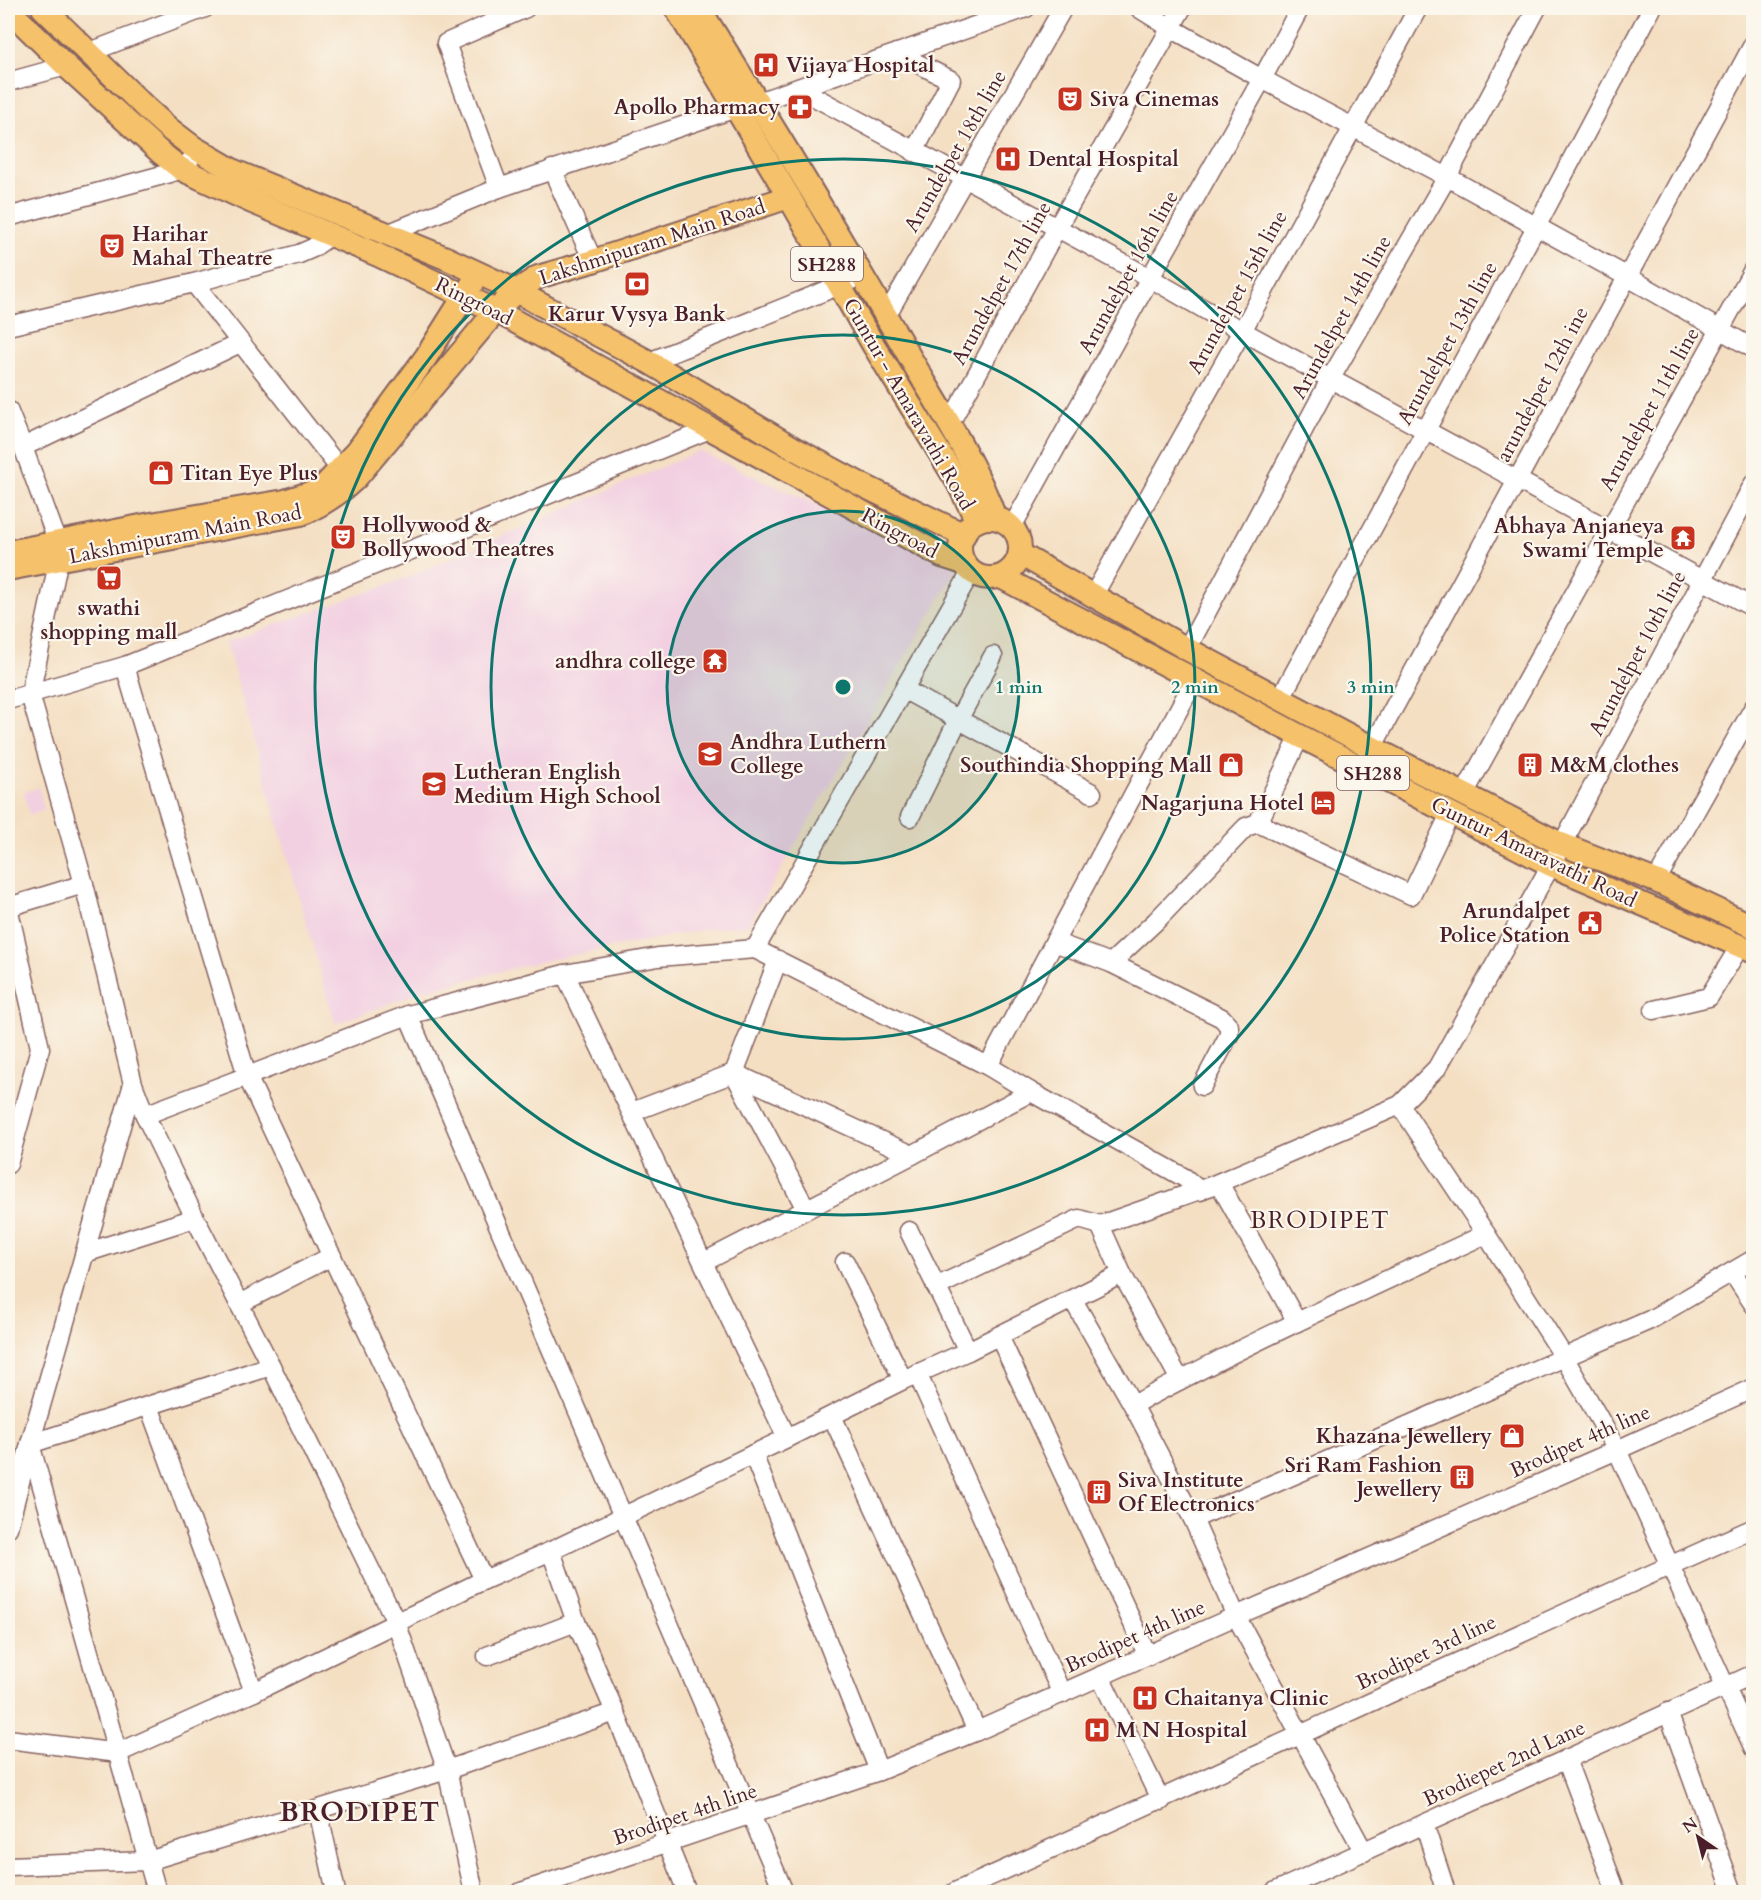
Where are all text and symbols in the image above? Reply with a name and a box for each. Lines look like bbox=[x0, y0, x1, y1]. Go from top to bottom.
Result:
hospital icon: Vijaya Hospital bbox=[751, 50, 781, 80]
place label: Vijaya Hospital bbox=[786, 51, 934, 80]
street label: Arundelpet 18th line bbox=[897, 65, 1014, 238]
theatre icon: Siva Cinemas bbox=[1055, 84, 1085, 114]
place label: Siva Cinemas bbox=[1090, 85, 1219, 114]
pharmacy icon: Apollo Pharmacy bbox=[785, 92, 815, 122]
place label: Apollo Pharmacy bbox=[614, 93, 780, 122]
hospital icon: Dental Hospital bbox=[993, 144, 1023, 174]
place label: Dental Hospital bbox=[1028, 145, 1179, 174]
street label: Arundelpet 16th line bbox=[1071, 185, 1186, 359]
street label: Lakshmipuram Main Road bbox=[535, 192, 769, 293]
street label: Arundelpet 17th line bbox=[944, 196, 1059, 370]
street label: Arundelpet 15th line bbox=[1180, 205, 1295, 379]
place label: Harihar Mahal Theatre bbox=[132, 220, 273, 273]
street label: Arundelpet 14th line bbox=[1284, 230, 1399, 404]
theatre icon: Harihar Mahal Theatre bbox=[97, 231, 127, 261]
road number: SH288 bbox=[791, 247, 863, 281]
street label: Arundelpet 13th line bbox=[1390, 256, 1505, 430]
bank icon: Karur Vysya Bank bbox=[622, 269, 652, 299]
street label: Ringroad bbox=[430, 270, 518, 333]
street label: Guntur - Amaravathi Road bbox=[836, 293, 981, 516]
place label: Karur Vysya Bank bbox=[548, 300, 726, 329]
street label: arundelpet 12th ine bbox=[1489, 302, 1596, 467]
street label: Arundelpet 11th line bbox=[1592, 322, 1707, 496]
shop icon: Titan Eye Plus bbox=[146, 458, 176, 488]
place label: Titan Eye Plus bbox=[180, 459, 318, 488]
street label: Lakshmipuram Main Road bbox=[66, 498, 304, 571]
street label: Ringroad bbox=[856, 501, 943, 566]
place label: Hollywood & Bollywood Theatres bbox=[362, 511, 554, 564]
place label: Abhaya Anjaneya Swami Temple bbox=[1493, 512, 1665, 565]
theatre icon: Hollywood & Bollywood Theatres bbox=[328, 522, 358, 552]
temple icon: Abhaya Anjaneya Swami Temple bbox=[1668, 523, 1698, 553]
supermarket icon: swathi shopping mall bbox=[94, 563, 124, 593]
street label: Arundelpet 10th line bbox=[1582, 566, 1693, 741]
place label: swathi shopping mall bbox=[41, 594, 177, 647]
temple icon: andhra college bbox=[700, 646, 730, 676]
place label: andhra college bbox=[555, 647, 696, 676]
text: 1 min bbox=[995, 675, 1043, 700]
text: 2 min bbox=[1171, 675, 1219, 700]
text: 3 min bbox=[1347, 675, 1395, 700]
centre of rings bbox=[833, 677, 853, 697]
place label: Andhra Luthern College bbox=[730, 728, 887, 781]
school or university icon: Andhra Luthern College bbox=[695, 739, 725, 769]
shop icon: Southindia Shopping Mall bbox=[1216, 750, 1246, 780]
building icon: M&M clothes bbox=[1515, 750, 1545, 780]
place label: Southindia Shopping Mall bbox=[960, 751, 1212, 780]
place label: M&M clothes bbox=[1550, 751, 1679, 780]
road number: SH288 bbox=[1337, 756, 1409, 790]
place label: Lutheran English Medium High School bbox=[454, 758, 661, 811]
school or university icon: Lutheran English Medium High School bbox=[419, 769, 449, 799]
hotel icon: Nagarjuna Hotel bbox=[1308, 788, 1338, 818]
place label: Nagarjuna Hotel bbox=[1141, 789, 1304, 818]
street label: Guntur Amaravathi Road bbox=[1426, 790, 1642, 915]
place label: Arundalpet Police Station bbox=[1439, 897, 1571, 950]
public building icon: Arundalpet Police Station bbox=[1575, 908, 1605, 938]
district label: BRODIPET bbox=[1250, 1204, 1390, 1237]
street label: Brodipet 4th line bbox=[1505, 1398, 1655, 1485]
shop icon: Khazana Jewellery bbox=[1497, 1421, 1527, 1451]
place label: Khazana Jewellery bbox=[1316, 1422, 1492, 1451]
place label: Sri Ram Fashion Jewellery bbox=[1285, 1451, 1442, 1504]
building icon: Sri Ram Fashion Jewellery bbox=[1447, 1462, 1477, 1492]
place label: Siva Institute Of Electronics bbox=[1118, 1466, 1255, 1519]
building icon: Siva Institute Of Electronics bbox=[1084, 1477, 1114, 1507]
street label: Brodipet 4th line bbox=[1060, 1593, 1210, 1680]
street label: Brodipet 3rd line bbox=[1352, 1607, 1501, 1698]
hospital icon: Chaitanya Clinic bbox=[1130, 1683, 1160, 1713]
place label: Chaitanya Clinic bbox=[1164, 1684, 1329, 1713]
street label: Brodiepet 2nd Lane bbox=[1418, 1713, 1590, 1814]
hospital icon: M N Hospital bbox=[1082, 1715, 1112, 1745]
place label: M N Hospital bbox=[1116, 1716, 1247, 1745]
street label: Brodipet 4th line bbox=[609, 1776, 761, 1853]
district label: BRODIPET bbox=[279, 1794, 441, 1831]
north arrow bbox=[1668, 1807, 1728, 1867]
text: N bbox=[1678, 1812, 1702, 1839]

